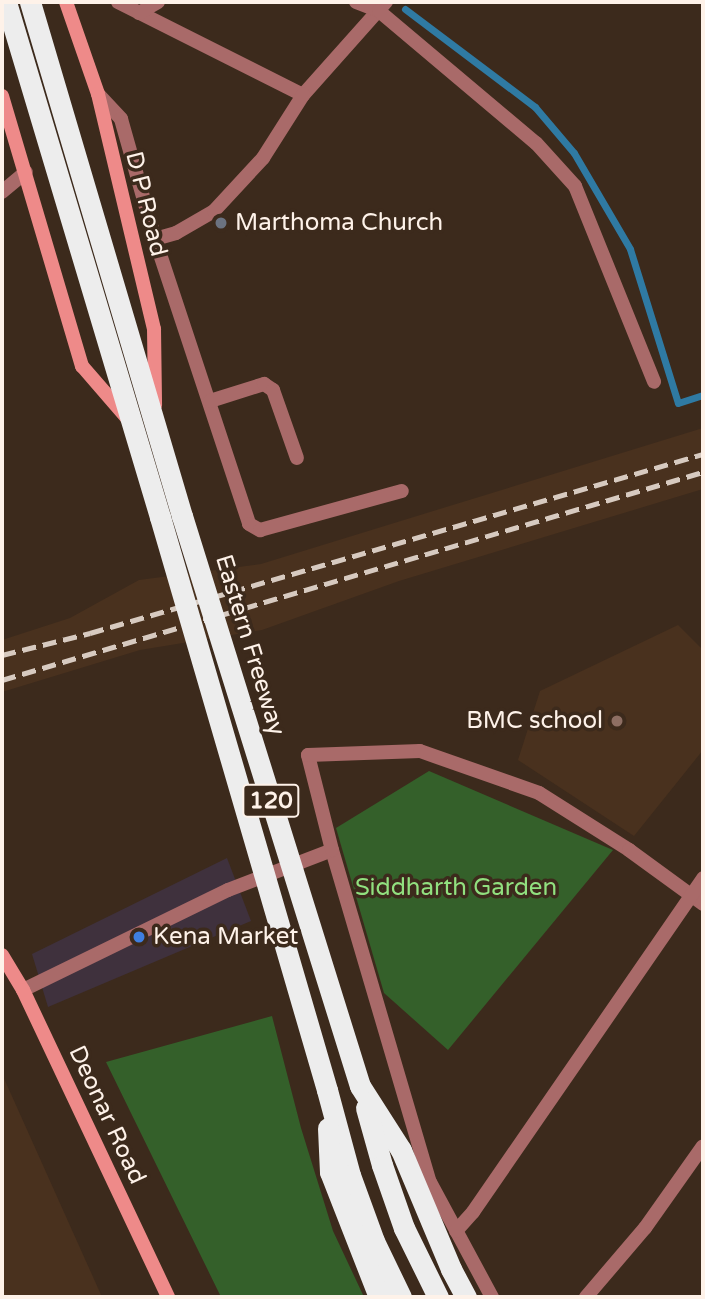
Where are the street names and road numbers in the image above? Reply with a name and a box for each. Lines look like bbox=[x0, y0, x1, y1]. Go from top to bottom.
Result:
street label: D P Road bbox=[119, 149, 173, 259]
street label: Eastern Freeway bbox=[209, 551, 291, 739]
road number: 120 bbox=[241, 782, 301, 820]
street label: Deonar Road bbox=[62, 1041, 152, 1189]

